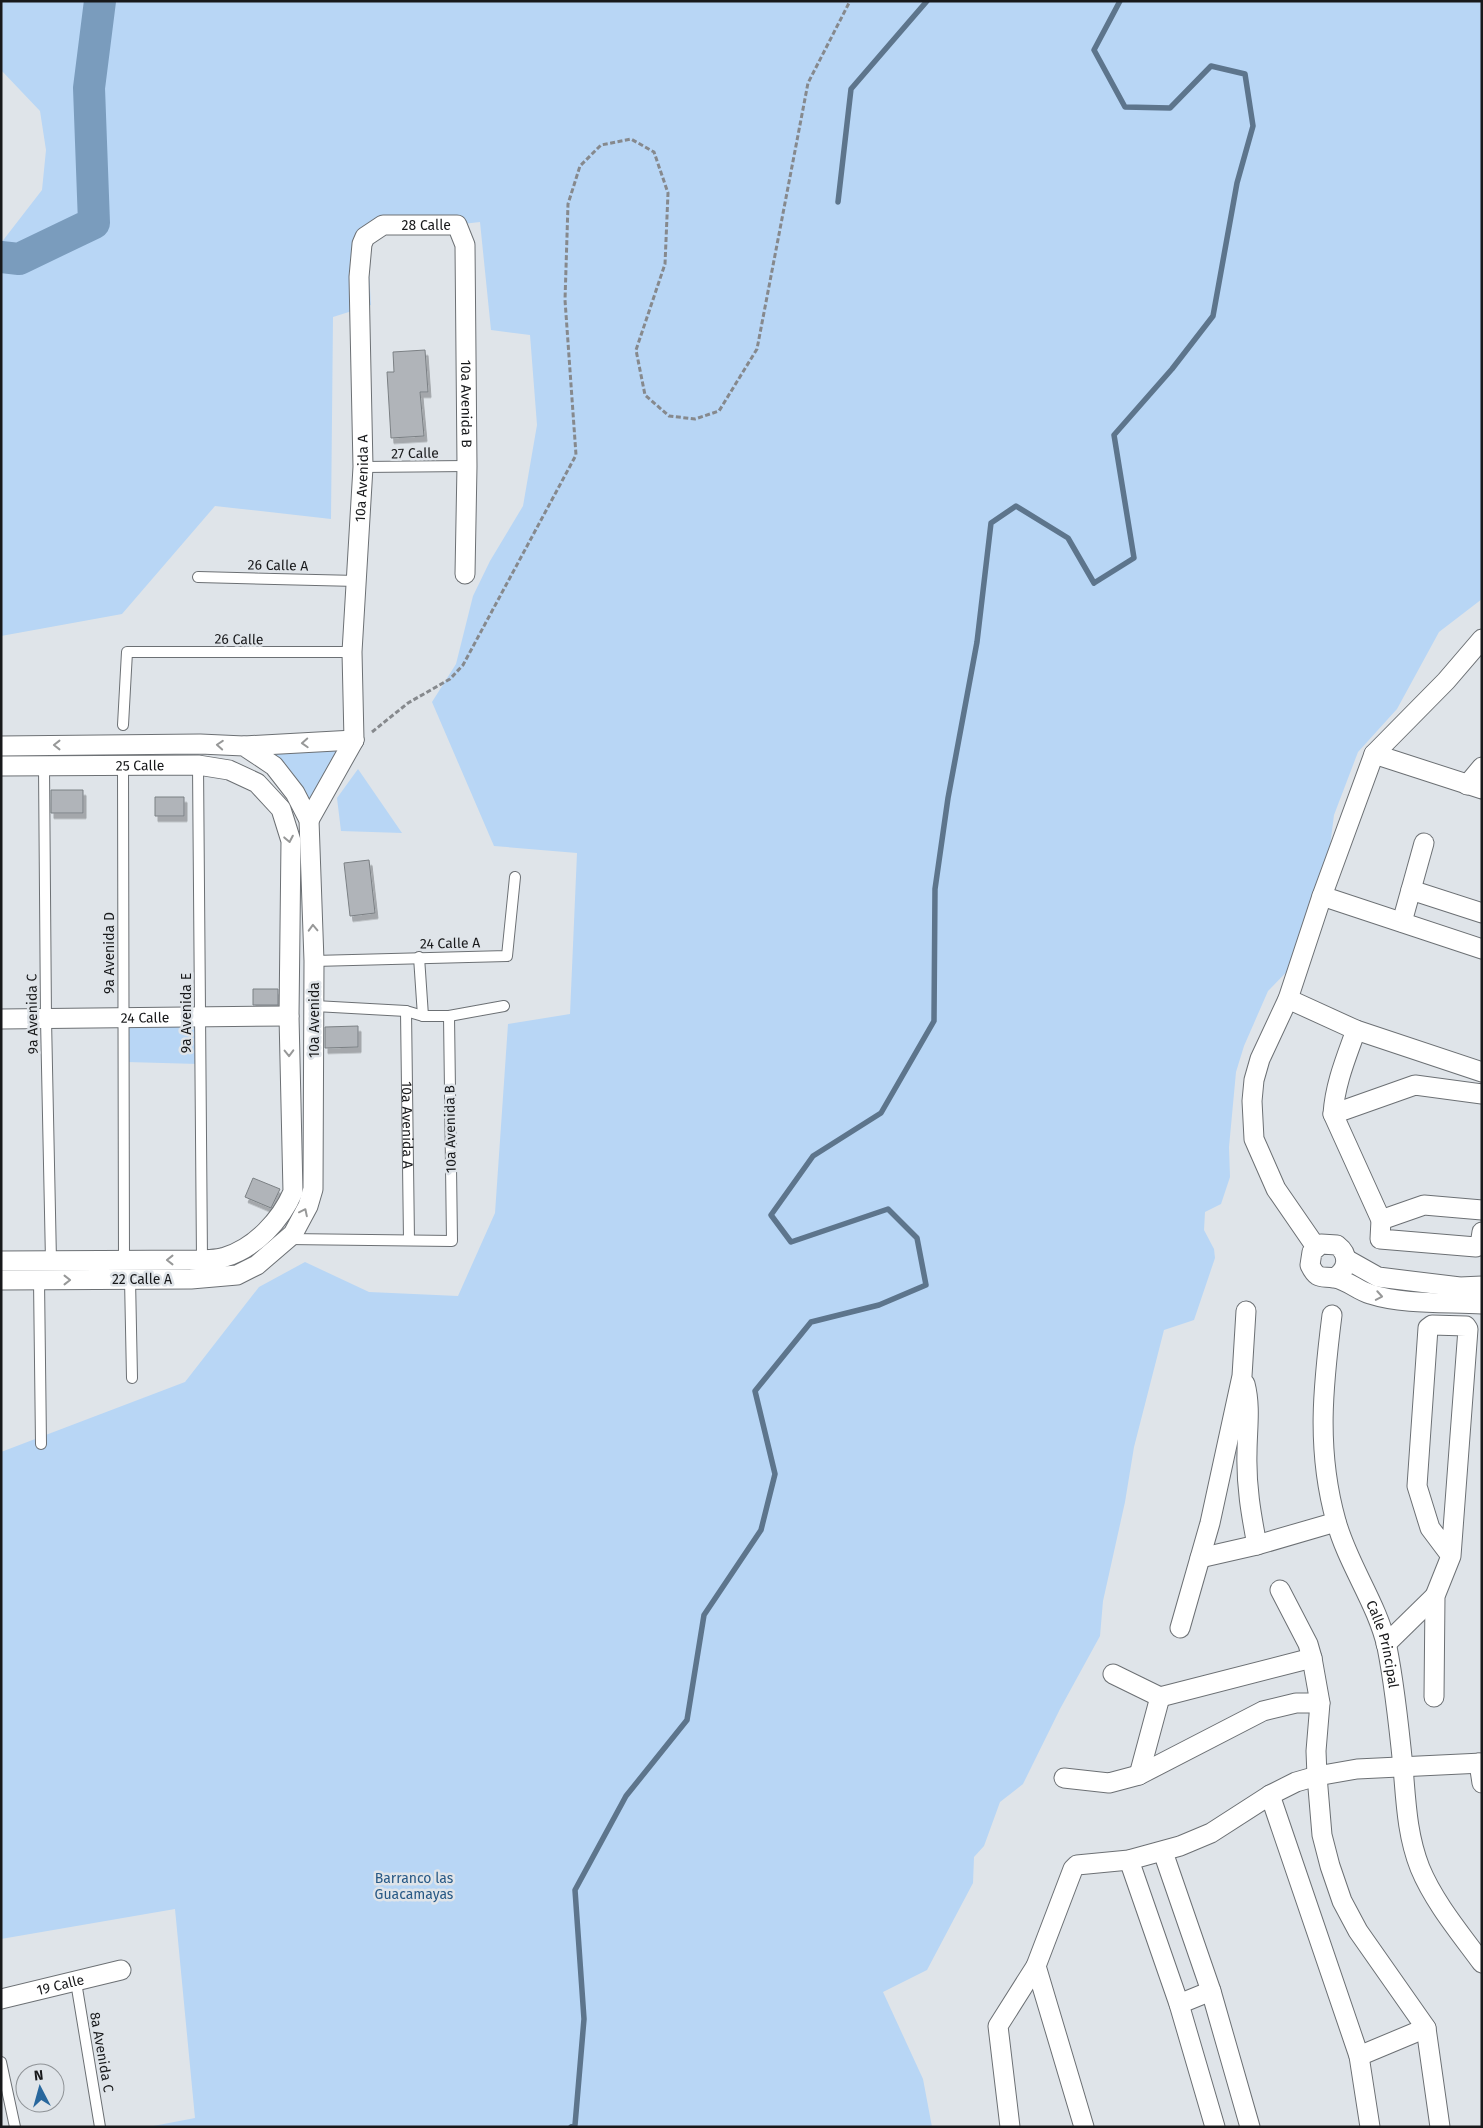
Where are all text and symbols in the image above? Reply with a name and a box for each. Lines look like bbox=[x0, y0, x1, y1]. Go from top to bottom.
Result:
street label: 28 Calle bbox=[402, 217, 451, 234]
street label: 10a Avenida B bbox=[457, 360, 475, 448]
street label: 10a Avenida A bbox=[352, 434, 372, 523]
street label: 27 Calle bbox=[391, 445, 439, 462]
street label: 26 Calle A bbox=[247, 556, 309, 575]
street label: 26 Calle bbox=[214, 631, 264, 648]
one-way arrow bbox=[301, 737, 309, 748]
one-way arrow bbox=[215, 739, 223, 750]
one-way arrow bbox=[53, 740, 60, 750]
street label: 25 Calle bbox=[116, 757, 164, 774]
one-way arrow bbox=[283, 834, 294, 843]
street label: 9a Avenida D bbox=[101, 912, 118, 994]
one-way arrow bbox=[308, 924, 319, 932]
street label: 24 Calle A bbox=[420, 934, 480, 953]
street label: 9a Avenida C bbox=[23, 973, 42, 1054]
street label: 9a Avenida E bbox=[178, 973, 195, 1053]
street label: 10a Avenida bbox=[306, 982, 323, 1058]
street label: 24 Calle bbox=[121, 1009, 169, 1027]
one-way arrow bbox=[284, 1050, 295, 1058]
street label: 10a Avenida A bbox=[398, 1081, 416, 1169]
street label: 10a Avenida B bbox=[441, 1085, 460, 1173]
one-way arrow bbox=[298, 1208, 309, 1217]
one-way arrow bbox=[165, 1255, 173, 1265]
street label: 22 Calle A bbox=[112, 1271, 172, 1288]
one-way arrow bbox=[64, 1275, 72, 1285]
one-way arrow bbox=[1376, 1290, 1384, 1301]
street label: Calle Principal bbox=[1362, 1598, 1402, 1689]
park label: Barranco las Guacamayas bbox=[375, 1870, 454, 1903]
street label: 19 Calle bbox=[35, 1971, 86, 1999]
street label: 8a Avenida C bbox=[86, 2011, 117, 2094]
north arrow bbox=[15, 2063, 65, 2113]
text: N bbox=[33, 2067, 44, 2085]

